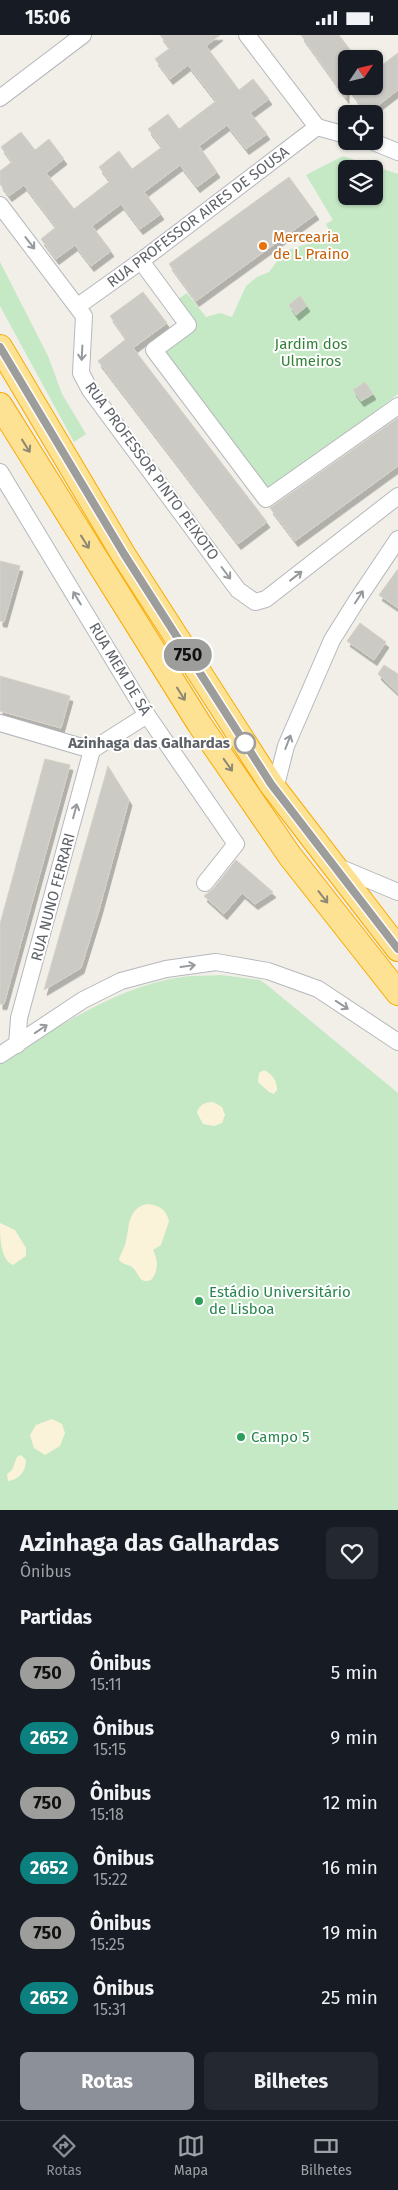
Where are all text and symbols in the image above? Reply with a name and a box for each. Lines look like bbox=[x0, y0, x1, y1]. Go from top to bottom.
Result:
text: 15:06 bbox=[25, 6, 70, 29]
north arrow bbox=[338, 50, 382, 95]
map controls bbox=[338, 50, 383, 205]
button: locate bbox=[338, 105, 383, 150]
street label: RUA PROFESSOR AIRES DE SOUSA bbox=[104, 142, 293, 291]
button: layers bbox=[338, 160, 383, 205]
place label: Mercearia de L Praino bbox=[273, 228, 349, 263]
one-way arrow bbox=[24, 236, 35, 249]
marker: Mercearia de L Praino bbox=[257, 240, 269, 252]
park label: Jardim dos Ulmeiros bbox=[275, 335, 347, 370]
one-way arrow bbox=[77, 345, 86, 361]
street label: RUA PROFESSOR PINTO PEIXOTO bbox=[81, 378, 223, 564]
one-way arrow bbox=[21, 439, 31, 453]
one-way arrow bbox=[80, 534, 90, 548]
one-way arrow bbox=[221, 566, 231, 580]
one-way arrow bbox=[289, 571, 303, 581]
one-way arrow bbox=[354, 590, 364, 604]
one-way arrow bbox=[72, 592, 82, 606]
street label: RUA MEM DE SÁ bbox=[85, 619, 155, 719]
line badge: 750 bbox=[159, 639, 217, 671]
text: 750 bbox=[174, 644, 202, 666]
one-way arrow bbox=[176, 687, 186, 701]
marker: Azinhaga das Galhardas bbox=[234, 732, 256, 754]
place label: Azinhaga das Galhardas bbox=[67, 734, 230, 752]
one-way arrow bbox=[284, 735, 293, 751]
one-way arrow bbox=[223, 758, 233, 772]
one-way arrow bbox=[71, 804, 81, 820]
street label: RUA NUNO FERRARI bbox=[27, 831, 79, 963]
one-way arrow bbox=[317, 891, 328, 904]
one-way arrow bbox=[180, 961, 196, 971]
one-way arrow bbox=[334, 1000, 348, 1010]
one-way arrow bbox=[33, 1023, 47, 1033]
place label: Estádio Universitário de Lisboa bbox=[209, 1283, 351, 1318]
marker: Estádio Universitário de Lisboa bbox=[193, 1295, 205, 1307]
place label: Campo 5 bbox=[251, 1428, 309, 1446]
marker: Campo 5 bbox=[235, 1431, 247, 1443]
button: heart bbox=[326, 1527, 378, 1579]
text: Azinhaga das Galhardas bbox=[20, 1529, 279, 1557]
text: Ônibus bbox=[20, 1562, 71, 1581]
text: Partidas bbox=[20, 1606, 92, 1629]
text: Ônibus bbox=[90, 1652, 151, 1675]
text: 5 min bbox=[331, 1661, 378, 1684]
text: 750 bbox=[33, 1662, 62, 1684]
text: 15:11 bbox=[90, 1675, 122, 1694]
text: Ônibus bbox=[93, 1717, 154, 1740]
text: 9 min bbox=[330, 1726, 378, 1749]
text: 2652 bbox=[30, 1727, 68, 1749]
text: 15:15 bbox=[93, 1740, 126, 1759]
text: Ônibus bbox=[90, 1782, 151, 1805]
text: 12 min bbox=[323, 1791, 378, 1814]
text: 750 bbox=[33, 1792, 62, 1814]
text: 15:18 bbox=[90, 1805, 124, 1824]
text: Ônibus bbox=[93, 1847, 154, 1870]
text: 16 min bbox=[322, 1856, 378, 1879]
text: 2652 bbox=[30, 1857, 68, 1879]
text: 15:22 bbox=[93, 1870, 128, 1889]
text: Ônibus bbox=[90, 1912, 151, 1935]
text: 19 min bbox=[322, 1921, 378, 1944]
text: 750 bbox=[33, 1922, 62, 1944]
text: 15:25 bbox=[90, 1935, 125, 1954]
text: Ônibus bbox=[93, 1977, 154, 2000]
text: 25 min bbox=[321, 1986, 378, 2009]
text: 2652 bbox=[30, 1987, 68, 2009]
text: 15:31 bbox=[93, 2000, 127, 2019]
button: Rotas bbox=[20, 2052, 194, 2110]
button: Bilhetes bbox=[204, 2052, 378, 2110]
tab: Rotas bbox=[46, 2132, 82, 2179]
tab: Mapa bbox=[174, 2132, 208, 2179]
tab: Bilhetes bbox=[300, 2132, 352, 2179]

